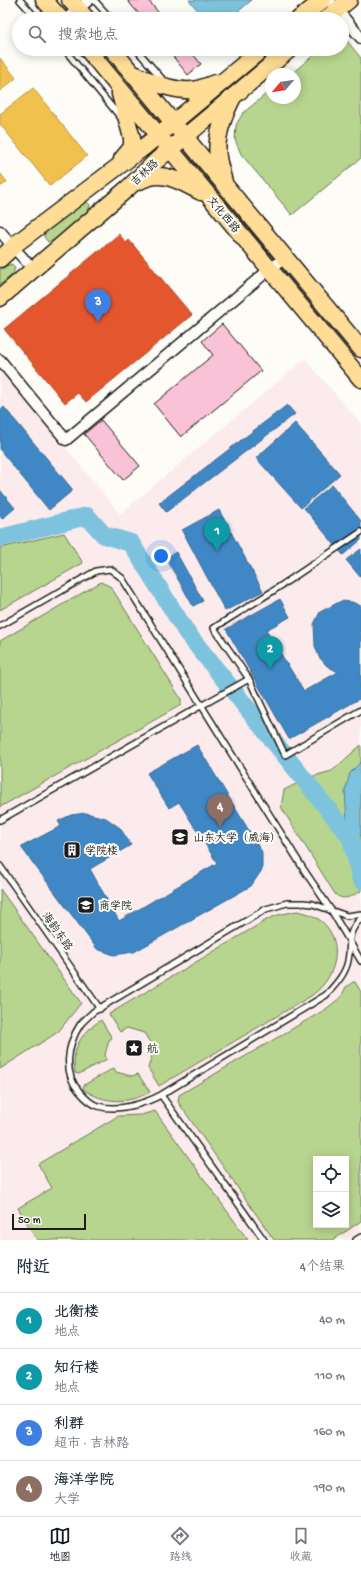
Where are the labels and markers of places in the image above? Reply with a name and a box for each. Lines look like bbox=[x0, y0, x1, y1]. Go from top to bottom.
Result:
pin: 3 bbox=[85, 289, 111, 322]
pin: 1 bbox=[204, 518, 230, 551]
pin: 2 bbox=[257, 636, 283, 669]
pin: 4 bbox=[207, 794, 233, 827]
school or university icon: 山东大学（威海） bbox=[170, 827, 190, 847]
place label: 山东大学（威海） bbox=[193, 831, 281, 845]
building icon: 学院楼 bbox=[62, 840, 82, 860]
place label: 学院楼 bbox=[85, 844, 118, 858]
school or university icon: 商学院 bbox=[76, 895, 96, 915]
place label: 商学院 bbox=[99, 899, 132, 913]
place icon: 航 bbox=[124, 1038, 144, 1058]
place label: 航 bbox=[147, 1042, 158, 1056]

